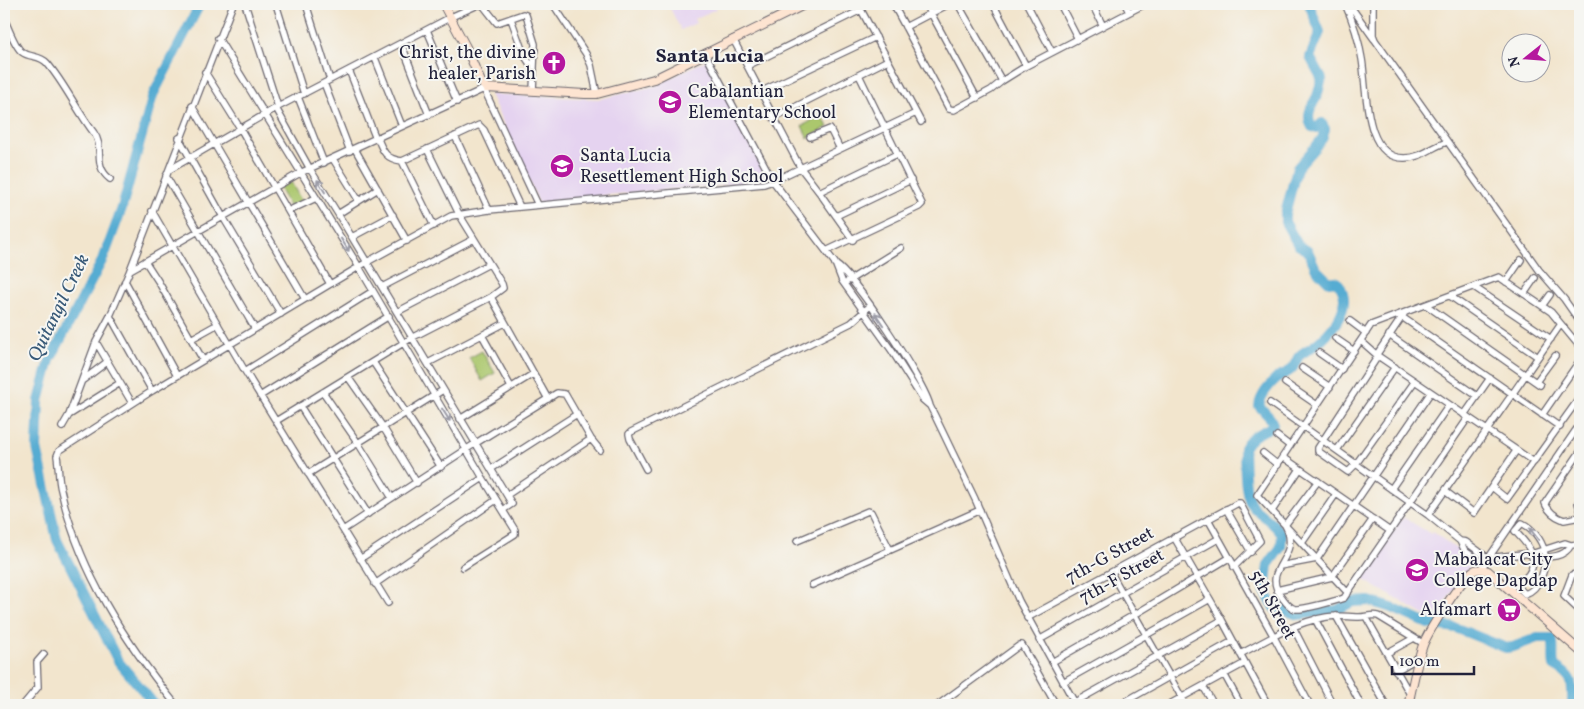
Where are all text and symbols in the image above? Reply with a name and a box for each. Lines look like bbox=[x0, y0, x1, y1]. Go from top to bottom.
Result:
north arrow bbox=[1502, 32, 1552, 82]
place label: Christ, the divine healer, Parish bbox=[399, 41, 536, 87]
district label: Santa Lucia bbox=[655, 43, 765, 71]
church icon: Christ, the divine healer, Parish bbox=[541, 50, 567, 76]
text: N bbox=[1504, 54, 1526, 69]
place label: Cabalantian Elementary School bbox=[688, 80, 836, 126]
school or university icon: Cabalantian Elementary School bbox=[657, 89, 683, 115]
place label: Santa Lucia Resettlement High School bbox=[580, 144, 783, 190]
school or university icon: Santa Lucia Resettlement High School bbox=[549, 153, 575, 179]
one-way arrow bbox=[316, 180, 326, 194]
one-way arrow bbox=[340, 238, 351, 252]
water label: Quitangil Creek bbox=[22, 250, 96, 366]
one-way arrow bbox=[874, 313, 884, 327]
one-way arrow bbox=[440, 408, 451, 422]
street label: 7th-G Street bbox=[1061, 521, 1159, 591]
one-way arrow bbox=[1529, 528, 1540, 541]
street label: 7th-F Street bbox=[1075, 543, 1169, 611]
place label: Mabalacat City College Dapdap bbox=[1434, 548, 1558, 594]
school or university icon: Mabalacat City College Dapdap bbox=[1404, 557, 1430, 583]
street label: 5th Street bbox=[1243, 565, 1301, 645]
supermarket icon: Alfamart bbox=[1496, 597, 1522, 623]
place label: Alfamart bbox=[1420, 598, 1492, 623]
scale bar bbox=[1392, 644, 1474, 676]
text: 100 m bbox=[1399, 652, 1439, 673]

